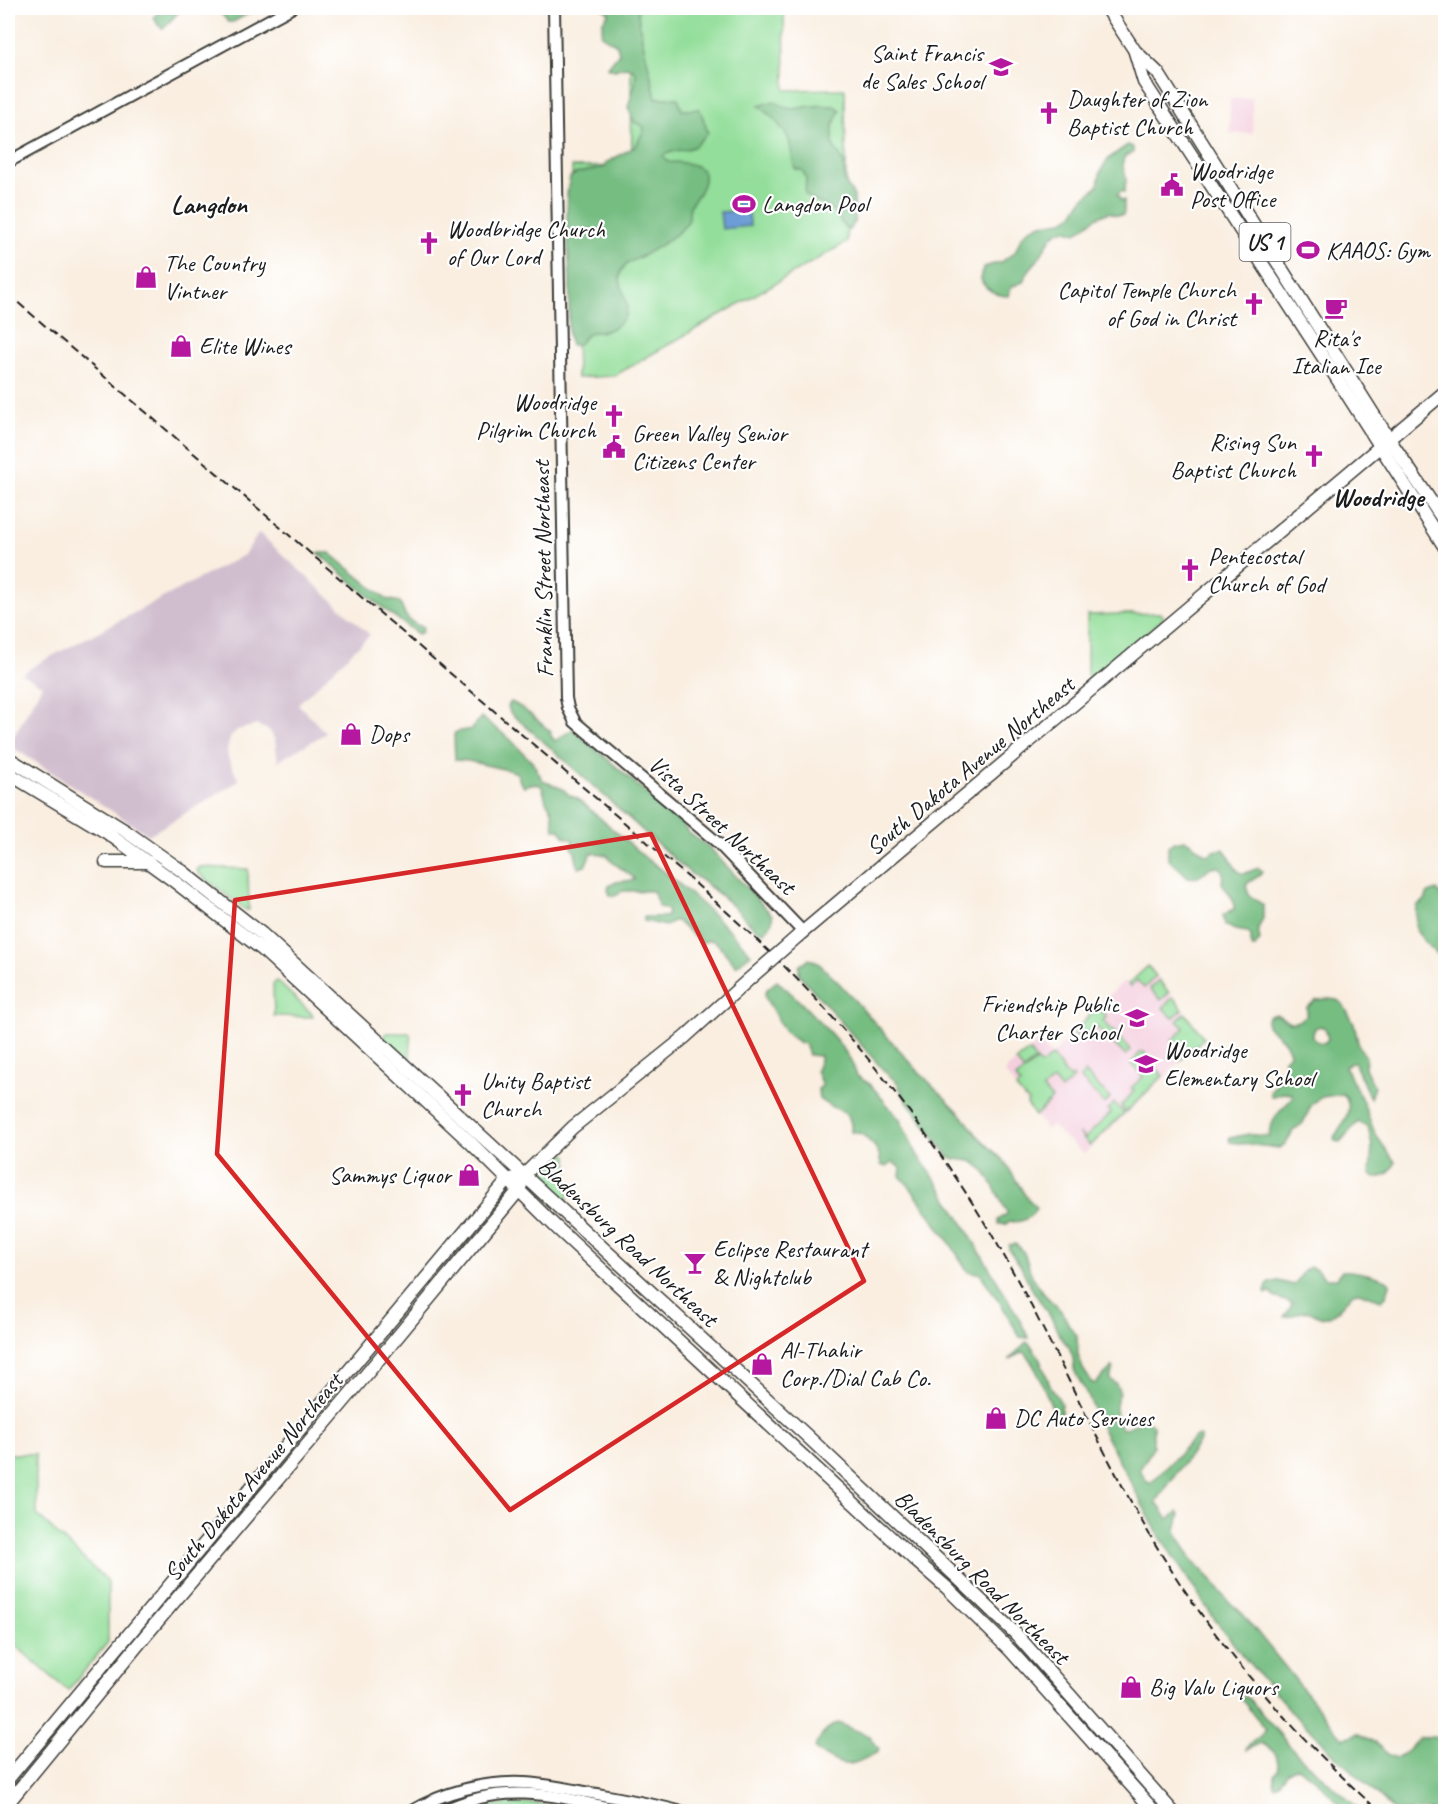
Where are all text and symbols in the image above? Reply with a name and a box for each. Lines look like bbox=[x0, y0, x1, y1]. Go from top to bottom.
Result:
place label: Saint Francis de Sales School bbox=[861, 38, 987, 96]
school or university icon: Saint Francis de Sales School bbox=[988, 54, 1014, 80]
place label: Daughter of Zion Baptist Church bbox=[1067, 84, 1209, 142]
church icon: Daughter of Zion Baptist Church bbox=[1036, 100, 1062, 126]
place label: Woodridge Post Office bbox=[1190, 156, 1277, 214]
public building icon: Woodridge Post Office bbox=[1159, 172, 1185, 198]
district label: Langdon bbox=[171, 188, 248, 221]
place label: Langdon Pool bbox=[762, 189, 872, 219]
sports icon: Langdon Pool bbox=[731, 191, 757, 217]
place label: Woodbridge Church of Our Lord bbox=[447, 214, 606, 272]
road number: US 1 bbox=[1240, 223, 1290, 261]
church icon: Woodbridge Church of Our Lord bbox=[416, 230, 442, 256]
place label: KAAOS: Gym bbox=[1326, 235, 1431, 265]
sports icon: KAAOS: Gym bbox=[1295, 237, 1321, 263]
place label: The Country Vintner bbox=[164, 248, 267, 306]
shop icon: The Country Vintner bbox=[133, 264, 159, 290]
place label: Capitol Temple Church of God in Christ bbox=[1057, 275, 1238, 333]
church icon: Capitol Temple Church of God in Christ bbox=[1241, 291, 1267, 317]
cafe icon: Rita's Italian Ice bbox=[1323, 295, 1349, 321]
place label: Rita's Italian Ice bbox=[1292, 323, 1383, 381]
place label: Elite Wines bbox=[199, 331, 293, 361]
shop icon: Elite Wines bbox=[168, 333, 194, 359]
place label: Woodridge Pilgrim Church bbox=[476, 387, 598, 445]
church icon: Woodridge Pilgrim Church bbox=[601, 403, 627, 429]
place label: Green Valley Senior Citizens Center bbox=[632, 418, 789, 476]
place label: Rising Sun Baptist Church bbox=[1170, 427, 1297, 485]
public building icon: Green Valley Senior Citizens Center bbox=[601, 434, 627, 460]
church icon: Rising Sun Baptist Church bbox=[1301, 443, 1327, 469]
street label: Franklin Street Northeast bbox=[526, 458, 560, 678]
district label: Woodridge bbox=[1332, 481, 1426, 514]
place label: Pentecostal Church of God bbox=[1208, 541, 1328, 599]
church icon: Pentecostal Church of God bbox=[1177, 557, 1203, 583]
street label: South Dakota Avenue Northeast bbox=[860, 669, 1082, 862]
place label: Dops bbox=[369, 719, 411, 749]
shop icon: Dops bbox=[338, 721, 364, 747]
street label: Vista Street Northeast bbox=[642, 749, 803, 902]
place label: Friendship Public Charter School bbox=[982, 989, 1123, 1047]
school or university icon: Friendship Public Charter School bbox=[1124, 1005, 1150, 1031]
place label: Woodridge Elementary School bbox=[1164, 1035, 1318, 1093]
school or university icon: Woodridge Elementary School bbox=[1133, 1051, 1159, 1077]
place label: Unity Baptist Church bbox=[481, 1066, 592, 1124]
church icon: Unity Baptist Church bbox=[450, 1082, 476, 1108]
street label: Bladensburg Road Northeast bbox=[532, 1151, 726, 1334]
place label: Sammys Liquor bbox=[329, 1160, 453, 1190]
shop icon: Sammys Liquor bbox=[456, 1162, 482, 1188]
place label: Eclipse Restaurant & Nightclub bbox=[713, 1234, 870, 1292]
bar icon: Eclipse Restaurant & Nightclub bbox=[682, 1250, 708, 1276]
place label: Al-Thahir Corp./Dial Cab Co. bbox=[780, 1335, 931, 1393]
shop icon: Al-Thahir Corp./Dial Cab Co. bbox=[749, 1351, 775, 1377]
street label: South Dakota Avenue Northeast bbox=[157, 1365, 350, 1587]
place label: DC Auto Services bbox=[1014, 1403, 1155, 1433]
shop icon: DC Auto Services bbox=[983, 1405, 1009, 1431]
street label: Bladensburg Road Northeast bbox=[888, 1483, 1077, 1672]
place label: Big Valu Liquors bbox=[1149, 1672, 1279, 1702]
shop icon: Big Valu Liquors bbox=[1118, 1674, 1144, 1700]

